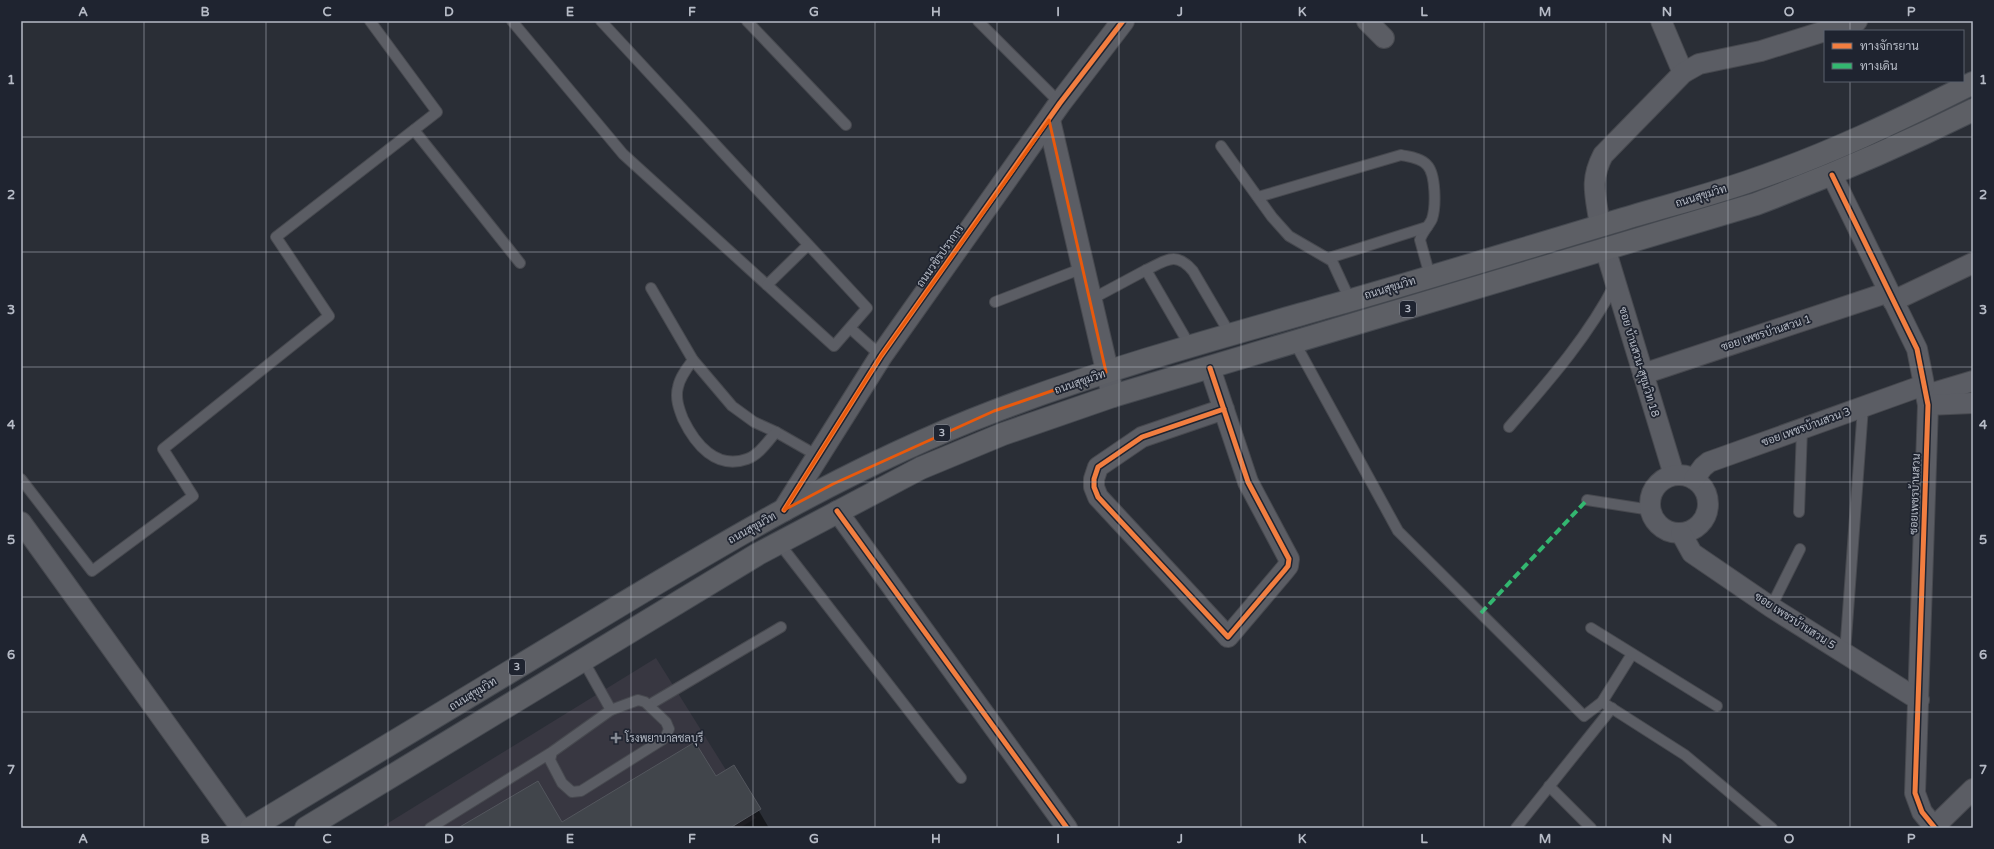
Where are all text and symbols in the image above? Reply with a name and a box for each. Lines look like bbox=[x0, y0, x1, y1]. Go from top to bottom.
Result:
text: A bbox=[78, 4, 88, 20]
text: B bbox=[200, 4, 210, 20]
text: C bbox=[322, 4, 332, 20]
text: D bbox=[444, 4, 454, 20]
text: E bbox=[566, 4, 574, 20]
text: F bbox=[688, 4, 696, 20]
text: G bbox=[809, 4, 819, 20]
text: H bbox=[931, 4, 941, 20]
text: I bbox=[1056, 4, 1060, 20]
text: J bbox=[1176, 4, 1183, 20]
text: K bbox=[1298, 4, 1307, 20]
text: L bbox=[1420, 4, 1428, 20]
text: M bbox=[1539, 4, 1551, 20]
text: N bbox=[1662, 4, 1672, 20]
text: O bbox=[1784, 4, 1795, 20]
text: P bbox=[1907, 4, 1916, 20]
legend bbox=[1824, 30, 1964, 82]
text: ทางจักรยาน bbox=[1860, 39, 1919, 53]
text: ทางเดิน bbox=[1860, 59, 1898, 73]
text: 1 bbox=[7, 72, 15, 88]
text: 1 bbox=[1979, 72, 1987, 88]
street label: ถนนสุขุมวิท bbox=[1674, 182, 1729, 212]
text: 2 bbox=[7, 187, 15, 203]
text: 2 bbox=[1979, 187, 1987, 203]
street label: ถนนวชิรปราการ bbox=[914, 222, 966, 290]
street label: ถนนสุขุมวิท bbox=[1363, 274, 1418, 304]
road number: 3 bbox=[1400, 301, 1416, 317]
text: 3 bbox=[7, 302, 15, 318]
text: 3 bbox=[1979, 302, 1987, 318]
street label: ซอย บ้านสวน-สุขุมวิท 18 bbox=[1614, 305, 1663, 419]
street label: ซอย เพชรบ้านสวน 1 bbox=[1719, 311, 1813, 354]
street label: ถนนสุขุมวิท bbox=[1053, 367, 1108, 399]
street label: ซอย เพชรบ้านสวน 3 bbox=[1759, 404, 1852, 449]
text: 4 bbox=[7, 417, 16, 433]
text: 4 bbox=[1979, 417, 1988, 433]
road number: 3 bbox=[934, 425, 950, 441]
street label: ซอยเพชรบ้านสวน bbox=[1906, 453, 1923, 535]
street label: ถนนสุขุมวิท bbox=[726, 509, 779, 548]
text: 5 bbox=[7, 532, 15, 548]
text: 5 bbox=[1979, 532, 1987, 548]
street label: ซอย เพชรบ้านสวน 5 bbox=[1752, 589, 1839, 652]
text: 6 bbox=[7, 647, 15, 663]
text: 6 bbox=[1979, 647, 1987, 663]
road number: 3 bbox=[509, 659, 525, 675]
street label: ถนนสุขุมวิท bbox=[447, 675, 500, 715]
place label: โรงพยาบาลชลบุรี bbox=[624, 730, 703, 747]
marker: โรงพยาบาลชลบุรี bbox=[610, 732, 622, 744]
text: 7 bbox=[7, 762, 15, 778]
text: 7 bbox=[1979, 762, 1987, 778]
text: A bbox=[78, 831, 88, 847]
text: B bbox=[200, 831, 210, 847]
text: C bbox=[322, 831, 332, 847]
text: D bbox=[444, 831, 454, 847]
text: E bbox=[566, 831, 574, 847]
text: F bbox=[688, 831, 696, 847]
text: G bbox=[809, 831, 819, 847]
text: H bbox=[931, 831, 941, 847]
text: I bbox=[1056, 831, 1060, 847]
text: J bbox=[1176, 831, 1183, 847]
text: K bbox=[1298, 831, 1307, 847]
text: L bbox=[1420, 831, 1428, 847]
text: M bbox=[1539, 831, 1551, 847]
text: N bbox=[1662, 831, 1672, 847]
text: O bbox=[1784, 831, 1795, 847]
text: P bbox=[1907, 831, 1916, 847]

